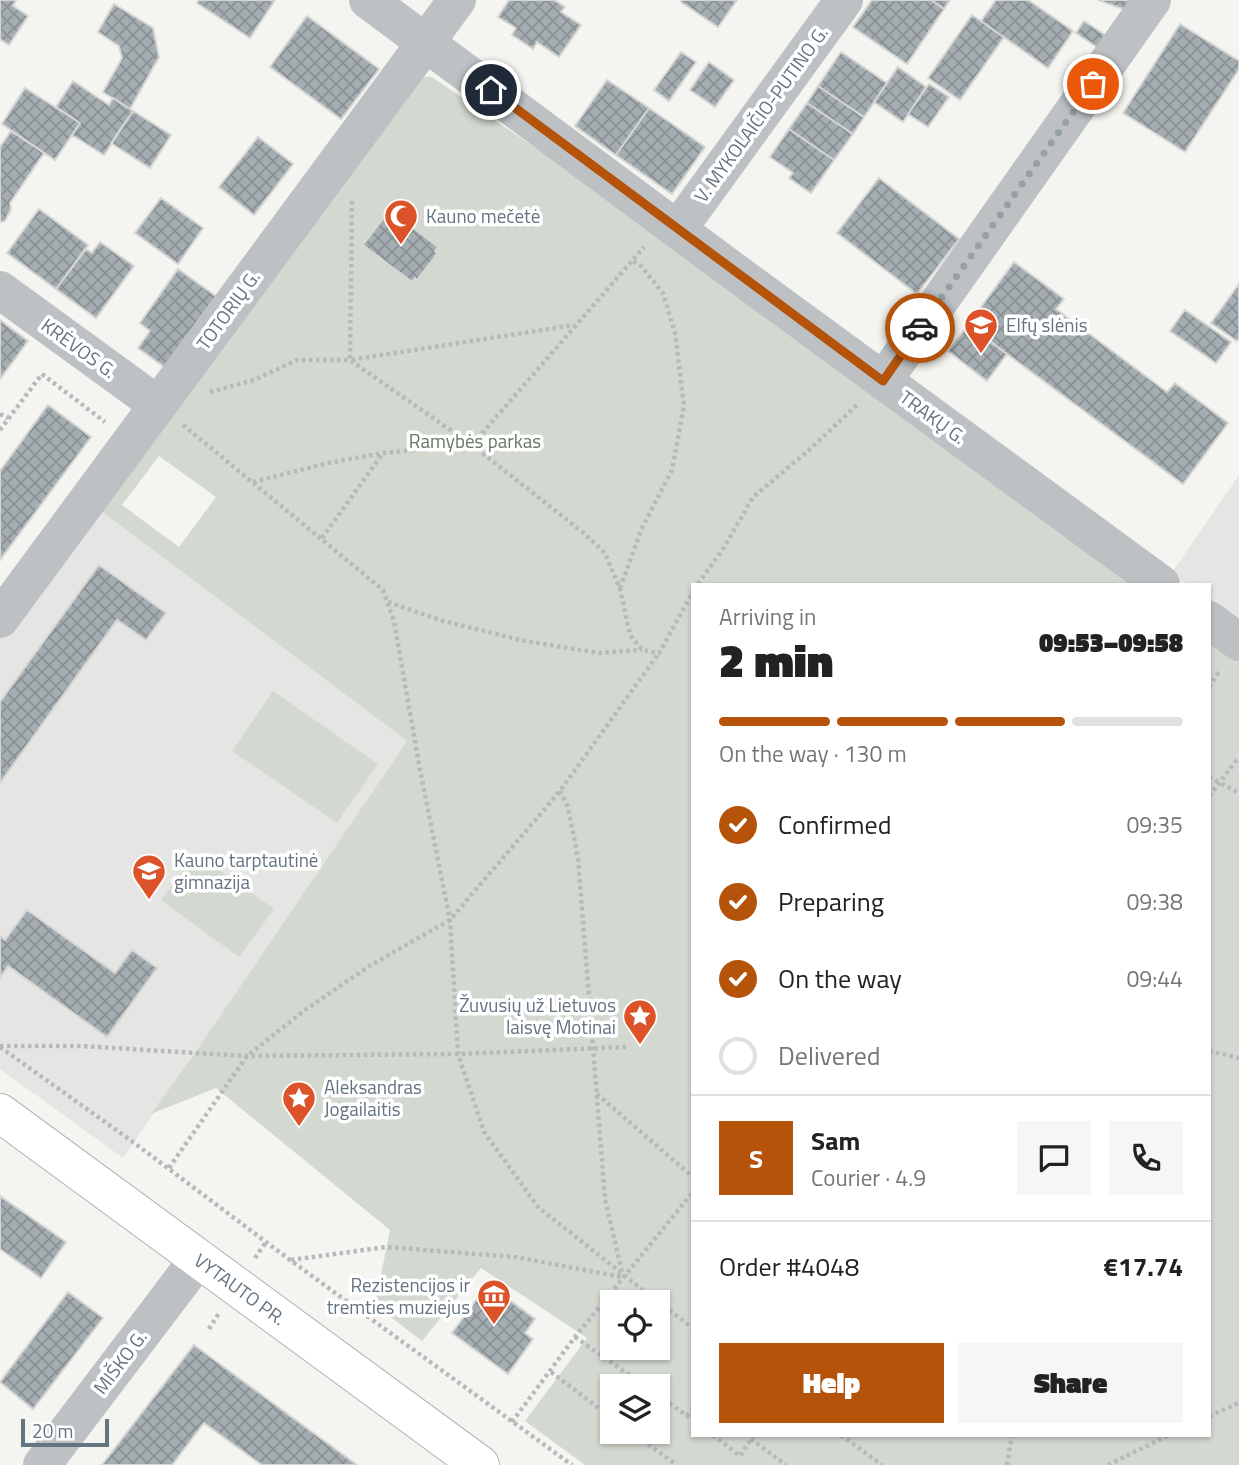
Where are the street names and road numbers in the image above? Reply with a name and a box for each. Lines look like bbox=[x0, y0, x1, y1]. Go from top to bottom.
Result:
street label: V. MYKOLAIČIO-PUTINO G. bbox=[687, 19, 835, 208]
street label: TOTORIŲ G. bbox=[189, 264, 267, 356]
street label: KRĖVOS G. bbox=[36, 310, 123, 385]
street label: TRAKŲ G. bbox=[894, 383, 973, 451]
street label: VYTAUTO PR. bbox=[188, 1245, 292, 1332]
street label: MIŠKO G. bbox=[86, 1323, 153, 1400]

